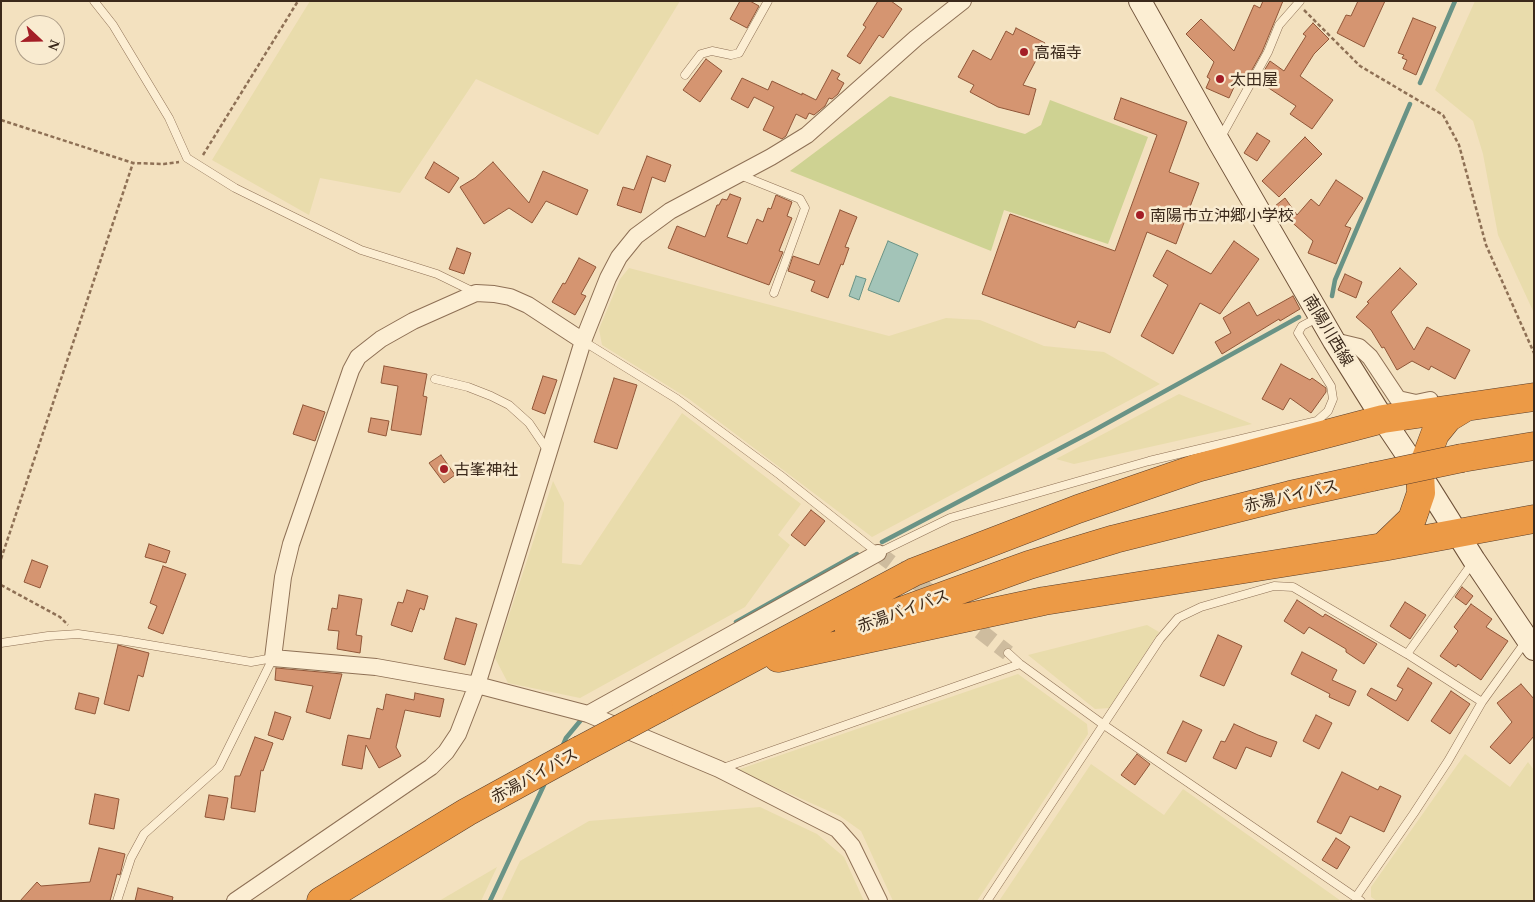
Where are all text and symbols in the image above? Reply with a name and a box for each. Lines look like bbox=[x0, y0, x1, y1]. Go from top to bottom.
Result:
north arrow bbox=[15, 15, 65, 65]
text: N bbox=[45, 38, 62, 53]
place label: 高福寺 bbox=[1034, 42, 1082, 62]
marker: 高福寺 bbox=[1018, 46, 1030, 58]
place label: 太田屋 bbox=[1230, 69, 1278, 89]
marker: 太田屋 bbox=[1214, 73, 1226, 85]
place label: 南陽市立沖郷小学校 bbox=[1150, 205, 1294, 225]
marker: 南陽市立沖郷小学校 bbox=[1134, 209, 1146, 221]
street label: 南陽川西線 bbox=[1300, 291, 1358, 369]
place label: 古峯神社 bbox=[454, 459, 518, 479]
marker: 古峯神社 bbox=[438, 463, 450, 475]
street label: 赤湯バイパス bbox=[1242, 475, 1340, 515]
street label: 赤湯バイパス bbox=[855, 585, 951, 635]
street label: 赤湯バイパス bbox=[487, 743, 581, 807]

